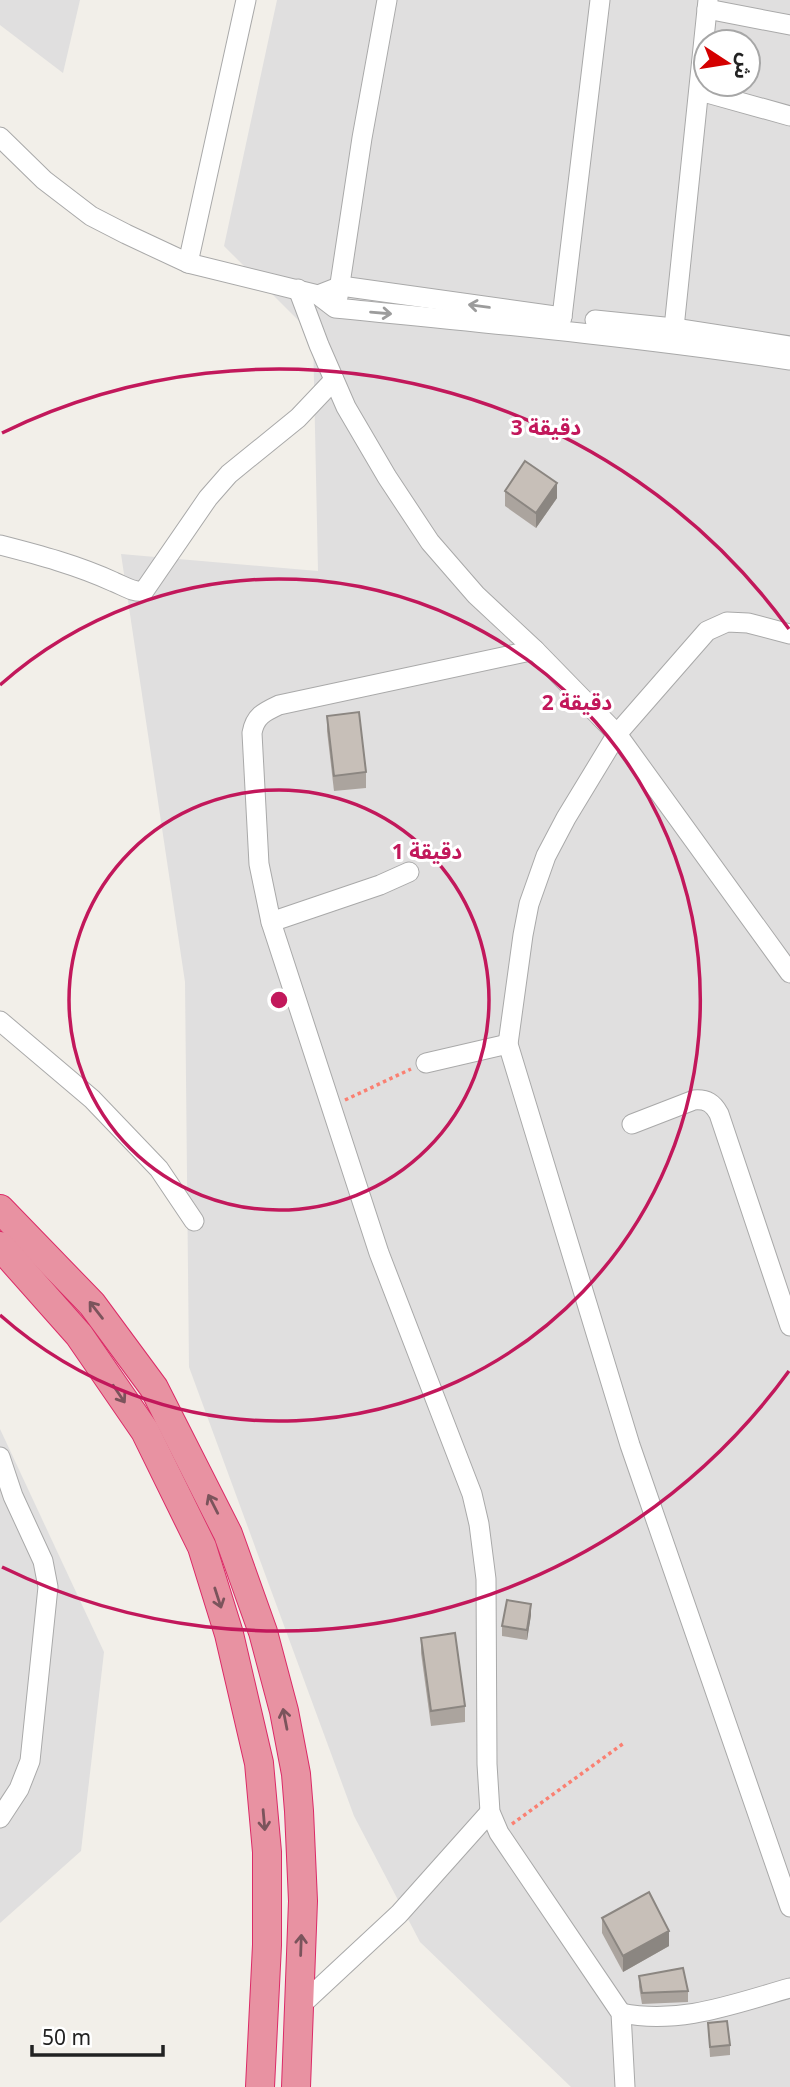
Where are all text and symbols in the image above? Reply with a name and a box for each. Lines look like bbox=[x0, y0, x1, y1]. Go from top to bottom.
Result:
north arrow bbox=[692, 28, 762, 98]
text: ش bbox=[728, 51, 759, 82]
one-way arrow bbox=[469, 299, 491, 312]
one-way arrow bbox=[369, 306, 392, 319]
text: 3 دقيقة bbox=[511, 413, 581, 441]
text: 2 دقيقة bbox=[542, 688, 612, 716]
text: 1 دقيقة bbox=[392, 837, 462, 865]
centre of rings bbox=[267, 988, 291, 1012]
one-way arrow bbox=[89, 1301, 104, 1320]
one-way arrow bbox=[112, 1384, 126, 1403]
one-way arrow bbox=[206, 1494, 220, 1515]
one-way arrow bbox=[212, 1587, 225, 1609]
one-way arrow bbox=[278, 1708, 292, 1731]
one-way arrow bbox=[258, 1809, 271, 1831]
one-way arrow bbox=[295, 1934, 308, 1957]
scale bar bbox=[32, 2014, 163, 2058]
text: 50 m bbox=[42, 2023, 91, 2051]

